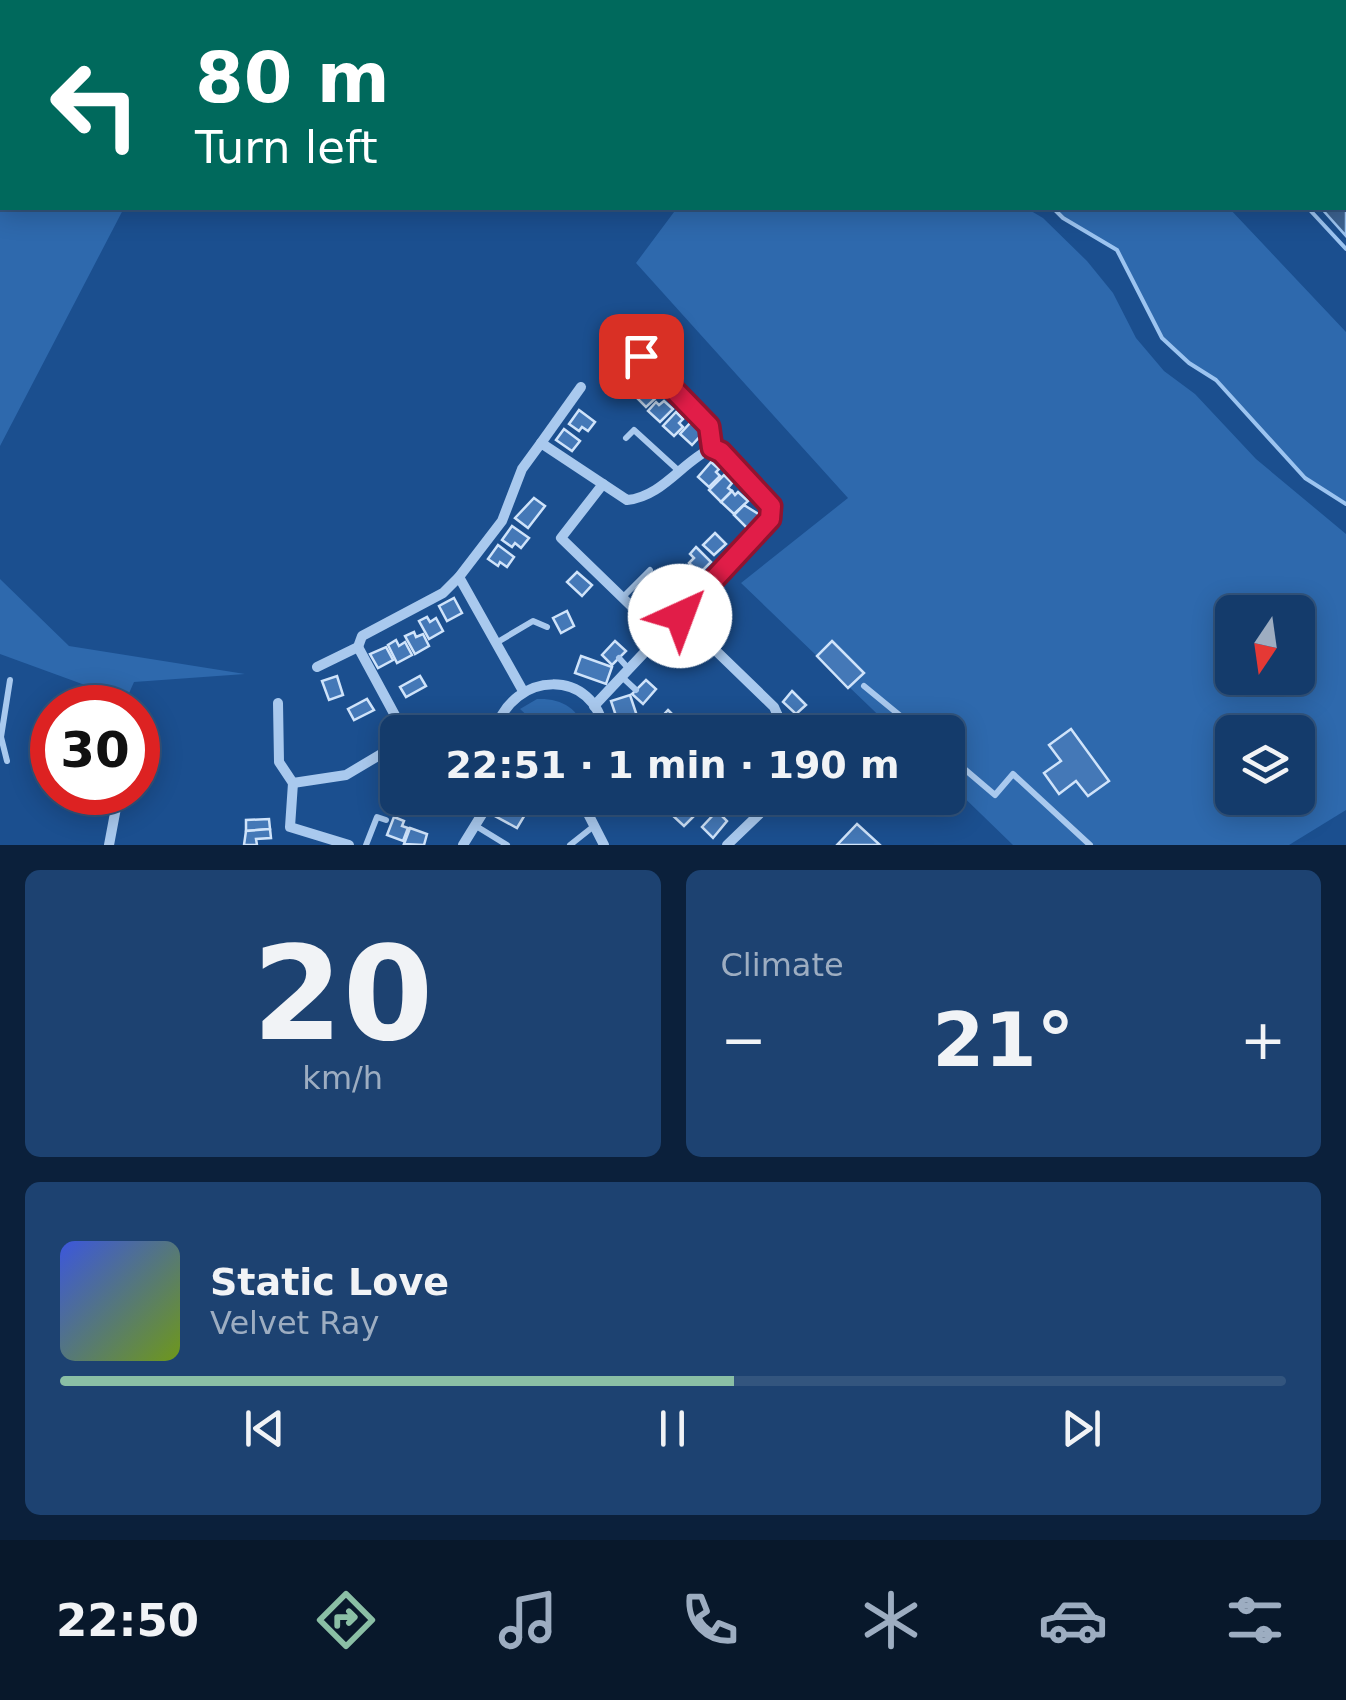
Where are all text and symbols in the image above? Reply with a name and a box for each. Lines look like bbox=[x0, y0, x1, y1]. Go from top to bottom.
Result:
text: 80 m bbox=[195, 37, 390, 119]
icon: left bbox=[30, 40, 160, 170]
text: Turn left bbox=[195, 121, 378, 174]
pin bbox=[599, 314, 684, 399]
icon: arrive bbox=[614, 329, 669, 384]
position arrow bbox=[628, 564, 732, 668]
north arrow bbox=[1215, 595, 1315, 695]
map controls bbox=[1215, 595, 1315, 815]
speed limit sign: 30 bbox=[30, 685, 160, 815]
button: layers bbox=[1215, 715, 1315, 815]
text: 22:51 · 1 min · 190 m bbox=[445, 743, 900, 787]
text: 20 bbox=[252, 918, 433, 1070]
text: Climate bbox=[721, 946, 844, 984]
text: 21° bbox=[932, 996, 1074, 1084]
text: − bbox=[721, 1008, 767, 1072]
text: + bbox=[1240, 1008, 1286, 1072]
text: km/h bbox=[302, 1059, 383, 1097]
text: Static Love bbox=[210, 1260, 449, 1304]
text: Velvet Ray bbox=[210, 1304, 379, 1342]
icon: previous bbox=[237, 1401, 292, 1456]
icon: pause bbox=[645, 1401, 700, 1456]
icon: next bbox=[1054, 1401, 1109, 1456]
icon: directions bbox=[311, 1585, 381, 1655]
icon: music bbox=[493, 1585, 563, 1655]
icon: phone bbox=[675, 1585, 745, 1655]
icon: climate bbox=[856, 1585, 926, 1655]
icon: car bbox=[1038, 1585, 1108, 1655]
icon: filters bbox=[1220, 1585, 1290, 1655]
text: 22:50 bbox=[56, 1594, 199, 1647]

